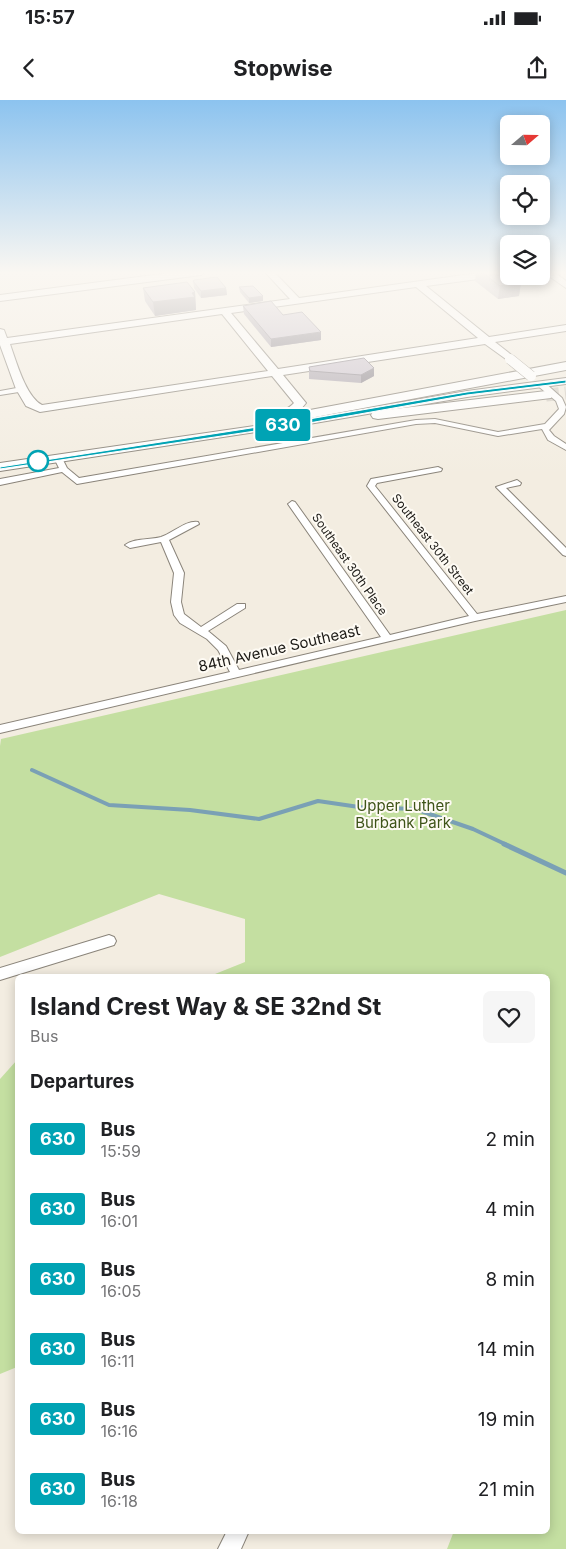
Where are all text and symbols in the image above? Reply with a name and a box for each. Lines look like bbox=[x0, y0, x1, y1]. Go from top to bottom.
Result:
text: 15:57 bbox=[25, 6, 75, 29]
icon: back bbox=[15, 54, 43, 82]
icon: share bbox=[523, 54, 551, 82]
text: Stopwise bbox=[233, 55, 333, 81]
north arrow bbox=[500, 115, 550, 165]
map controls bbox=[500, 115, 550, 285]
button: locate bbox=[500, 175, 550, 225]
button: layers bbox=[500, 235, 550, 285]
line badge: 630 bbox=[254, 409, 312, 441]
text: 630 bbox=[265, 414, 301, 435]
unlabelled marker bbox=[27, 450, 49, 472]
street label: Southeast 30th Street bbox=[389, 491, 477, 597]
street label: Southeast 30th Place bbox=[309, 510, 391, 618]
street label: 84th Avenue Southeast bbox=[196, 620, 362, 676]
park label: Upper Luther Burbank Park bbox=[355, 796, 452, 832]
button: heart bbox=[483, 991, 535, 1043]
text: Island Crest Way & SE 32nd St bbox=[30, 992, 381, 1021]
text: Bus bbox=[30, 1026, 58, 1046]
text: Departures bbox=[30, 1070, 134, 1093]
text: Bus bbox=[100, 1118, 136, 1141]
text: 630 bbox=[40, 1128, 75, 1149]
text: 2 min bbox=[486, 1128, 535, 1151]
text: 15:59 bbox=[100, 1141, 141, 1161]
text: Bus bbox=[100, 1188, 136, 1211]
text: 630 bbox=[40, 1198, 75, 1219]
text: 4 min bbox=[485, 1198, 535, 1221]
text: 16:01 bbox=[100, 1211, 138, 1231]
text: Bus bbox=[100, 1258, 136, 1281]
text: 630 bbox=[40, 1268, 75, 1289]
text: 8 min bbox=[485, 1268, 535, 1291]
text: 16:05 bbox=[100, 1281, 141, 1301]
text: Bus bbox=[100, 1328, 136, 1351]
text: 630 bbox=[40, 1338, 75, 1359]
text: 14 min bbox=[477, 1338, 535, 1361]
text: 16:11 bbox=[100, 1351, 135, 1371]
text: Bus bbox=[100, 1398, 136, 1421]
text: 630 bbox=[40, 1408, 75, 1429]
text: 19 min bbox=[478, 1408, 535, 1431]
text: 16:16 bbox=[100, 1421, 138, 1441]
text: Bus bbox=[100, 1468, 136, 1491]
text: 630 bbox=[40, 1478, 75, 1499]
text: 21 min bbox=[478, 1478, 535, 1501]
text: 16:18 bbox=[100, 1491, 138, 1511]

